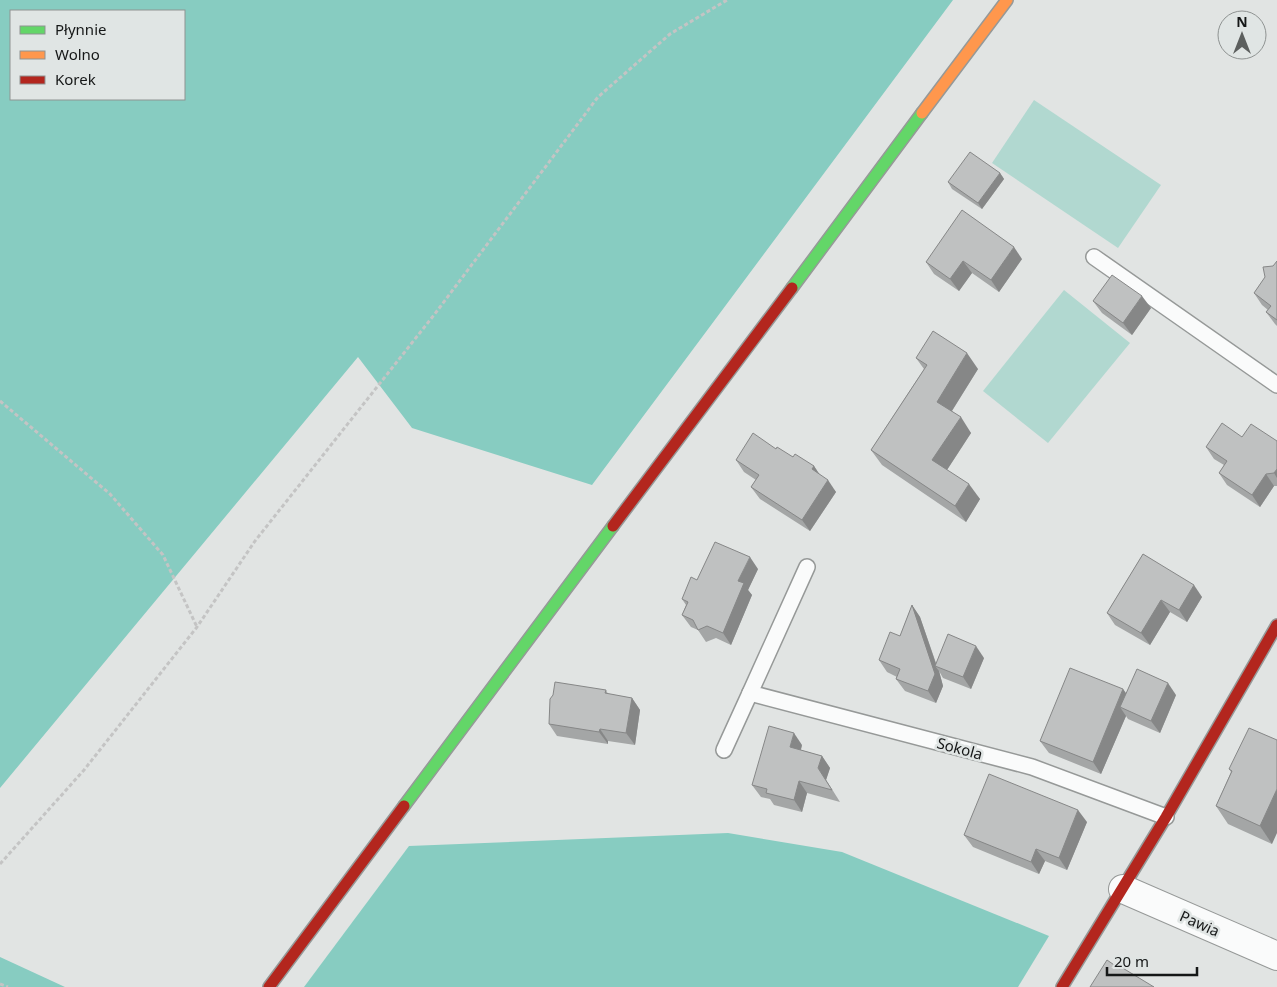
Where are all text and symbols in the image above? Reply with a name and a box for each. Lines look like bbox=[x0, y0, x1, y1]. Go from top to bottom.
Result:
legend bbox=[10, 10, 185, 100]
north arrow bbox=[1217, 10, 1267, 60]
text: N bbox=[1236, 12, 1248, 31]
text: Płynnie bbox=[55, 19, 106, 39]
text: Wolno bbox=[55, 44, 100, 64]
text: Korek bbox=[55, 69, 96, 89]
street label: Sokola bbox=[935, 732, 985, 764]
street label: Pawia bbox=[1177, 905, 1223, 941]
scale bar bbox=[1107, 944, 1197, 976]
text: 20 m bbox=[1114, 951, 1149, 971]

